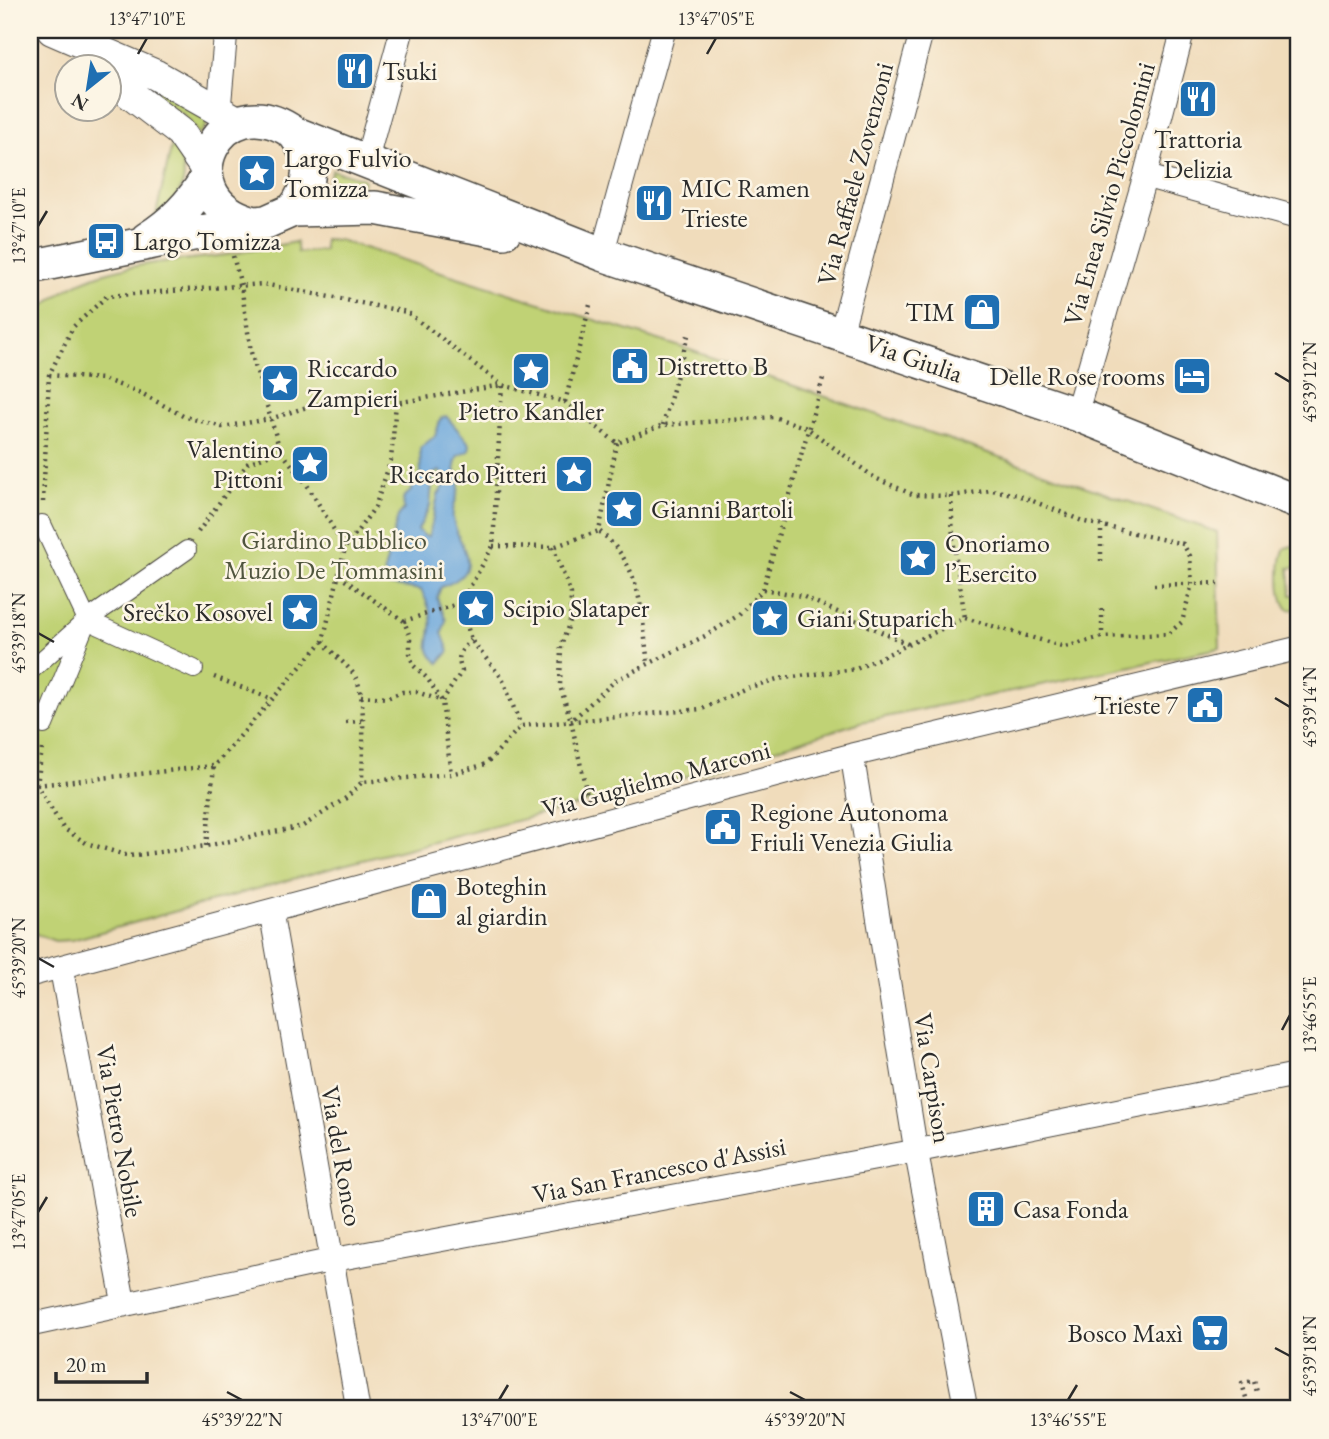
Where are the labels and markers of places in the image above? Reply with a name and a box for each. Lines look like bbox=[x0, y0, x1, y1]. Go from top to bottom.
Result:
restaurant icon: Tsuki bbox=[334, 50, 376, 92]
place label: Tsuki bbox=[382, 54, 437, 88]
restaurant icon: Trattoria Delizia bbox=[1177, 78, 1219, 120]
place label: Trattoria Delizia bbox=[1154, 122, 1243, 186]
place label: Largo Fulvio Tomizza bbox=[284, 141, 412, 205]
place icon: Largo Fulvio Tomizza bbox=[236, 152, 278, 194]
place label: MIC Ramen Trieste bbox=[681, 171, 810, 235]
restaurant icon: MIC Ramen Trieste bbox=[633, 182, 675, 224]
bus stop icon: Largo Tomizza bbox=[85, 220, 127, 262]
place label: Largo Tomizza bbox=[133, 224, 281, 258]
shop icon: TIM bbox=[961, 291, 1003, 333]
place label: TIM bbox=[905, 295, 955, 329]
public building icon: Distretto B bbox=[609, 345, 651, 387]
place label: Distretto B bbox=[657, 349, 768, 383]
place icon: Pietro Kandler bbox=[510, 350, 552, 392]
place label: Riccardo Zampieri bbox=[307, 351, 398, 415]
hotel icon: Delle Rose rooms bbox=[1171, 355, 1213, 397]
place label: Delle Rose rooms bbox=[989, 359, 1165, 393]
place icon: Riccardo Zampieri bbox=[259, 362, 301, 404]
place label: Pietro Kandler bbox=[458, 394, 604, 428]
place label: Valentino Pittoni bbox=[187, 432, 283, 496]
place icon: Valentino Pittoni bbox=[289, 443, 331, 485]
place icon: Riccardo Pitteri bbox=[553, 453, 595, 495]
place label: Riccardo Pitteri bbox=[389, 457, 547, 491]
place icon: Gianni Bartoli bbox=[603, 488, 645, 530]
place label: Gianni Bartoli bbox=[651, 492, 793, 526]
place label: Onoriamo l’Esercito bbox=[945, 526, 1050, 590]
place icon: Onoriamo l’Esercito bbox=[897, 537, 939, 579]
place icon: Scipio Slataper bbox=[455, 587, 497, 629]
place icon: Srečko Kosovel bbox=[279, 591, 321, 633]
place label: Scipio Slataper bbox=[503, 591, 650, 625]
place label: Srečko Kosovel bbox=[123, 595, 273, 629]
place icon: Giani Stuparich bbox=[749, 597, 791, 639]
place label: Giani Stuparich bbox=[797, 601, 954, 635]
public building icon: Trieste 7 bbox=[1184, 684, 1226, 726]
place label: Trieste 7 bbox=[1094, 688, 1179, 722]
place label: Regione Autonoma Friuli Venezia Giulia bbox=[750, 795, 953, 859]
public building icon: Regione Autonoma Friuli Venezia Giulia bbox=[702, 806, 744, 848]
place label: Boteghin al giardin bbox=[456, 869, 548, 933]
shop icon: Boteghin al giardin bbox=[408, 880, 450, 922]
building icon: Casa Fonda bbox=[965, 1188, 1007, 1230]
place label: Casa Fonda bbox=[1013, 1192, 1129, 1226]
supermarket icon: Bosco Maxì bbox=[1189, 1312, 1231, 1354]
place label: Bosco Maxì bbox=[1068, 1316, 1183, 1350]

